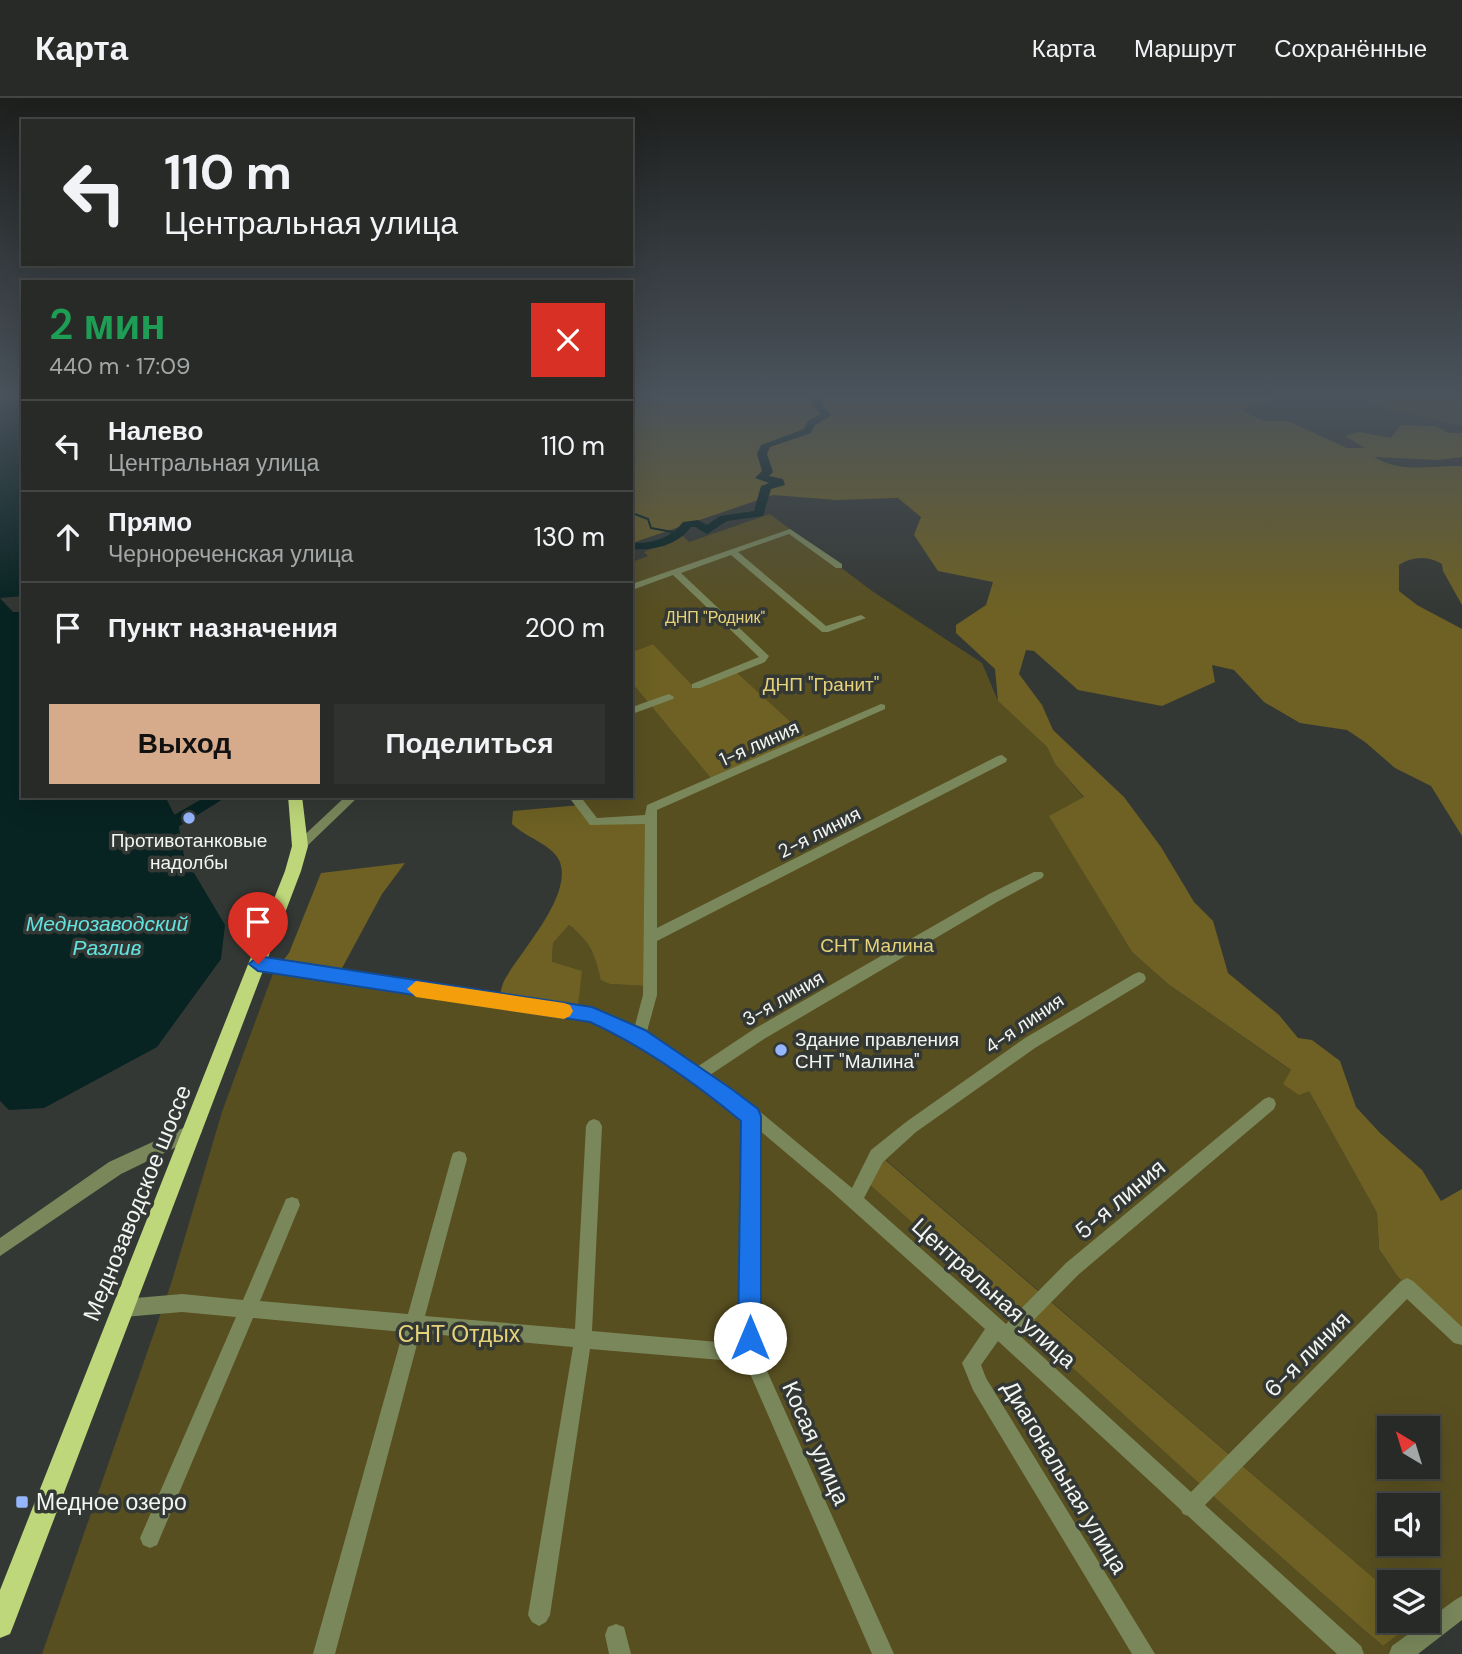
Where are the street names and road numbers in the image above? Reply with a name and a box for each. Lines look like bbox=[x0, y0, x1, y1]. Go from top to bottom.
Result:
street label: 1-я линия bbox=[715, 715, 803, 772]
street label: 2-я линия bbox=[774, 801, 865, 864]
street label: 3-я линия bbox=[738, 965, 828, 1032]
street label: 4-я линия bbox=[980, 988, 1069, 1059]
street label: Меднозаводское шоссе bbox=[76, 1081, 198, 1325]
street label: 5-я линия bbox=[1068, 1152, 1172, 1246]
street label: Центральная улица bbox=[905, 1211, 1083, 1375]
street label: 6-я линия bbox=[1258, 1305, 1356, 1403]
street label: Диагональная улица bbox=[995, 1375, 1135, 1579]
street label: Косая улица bbox=[775, 1376, 857, 1510]

